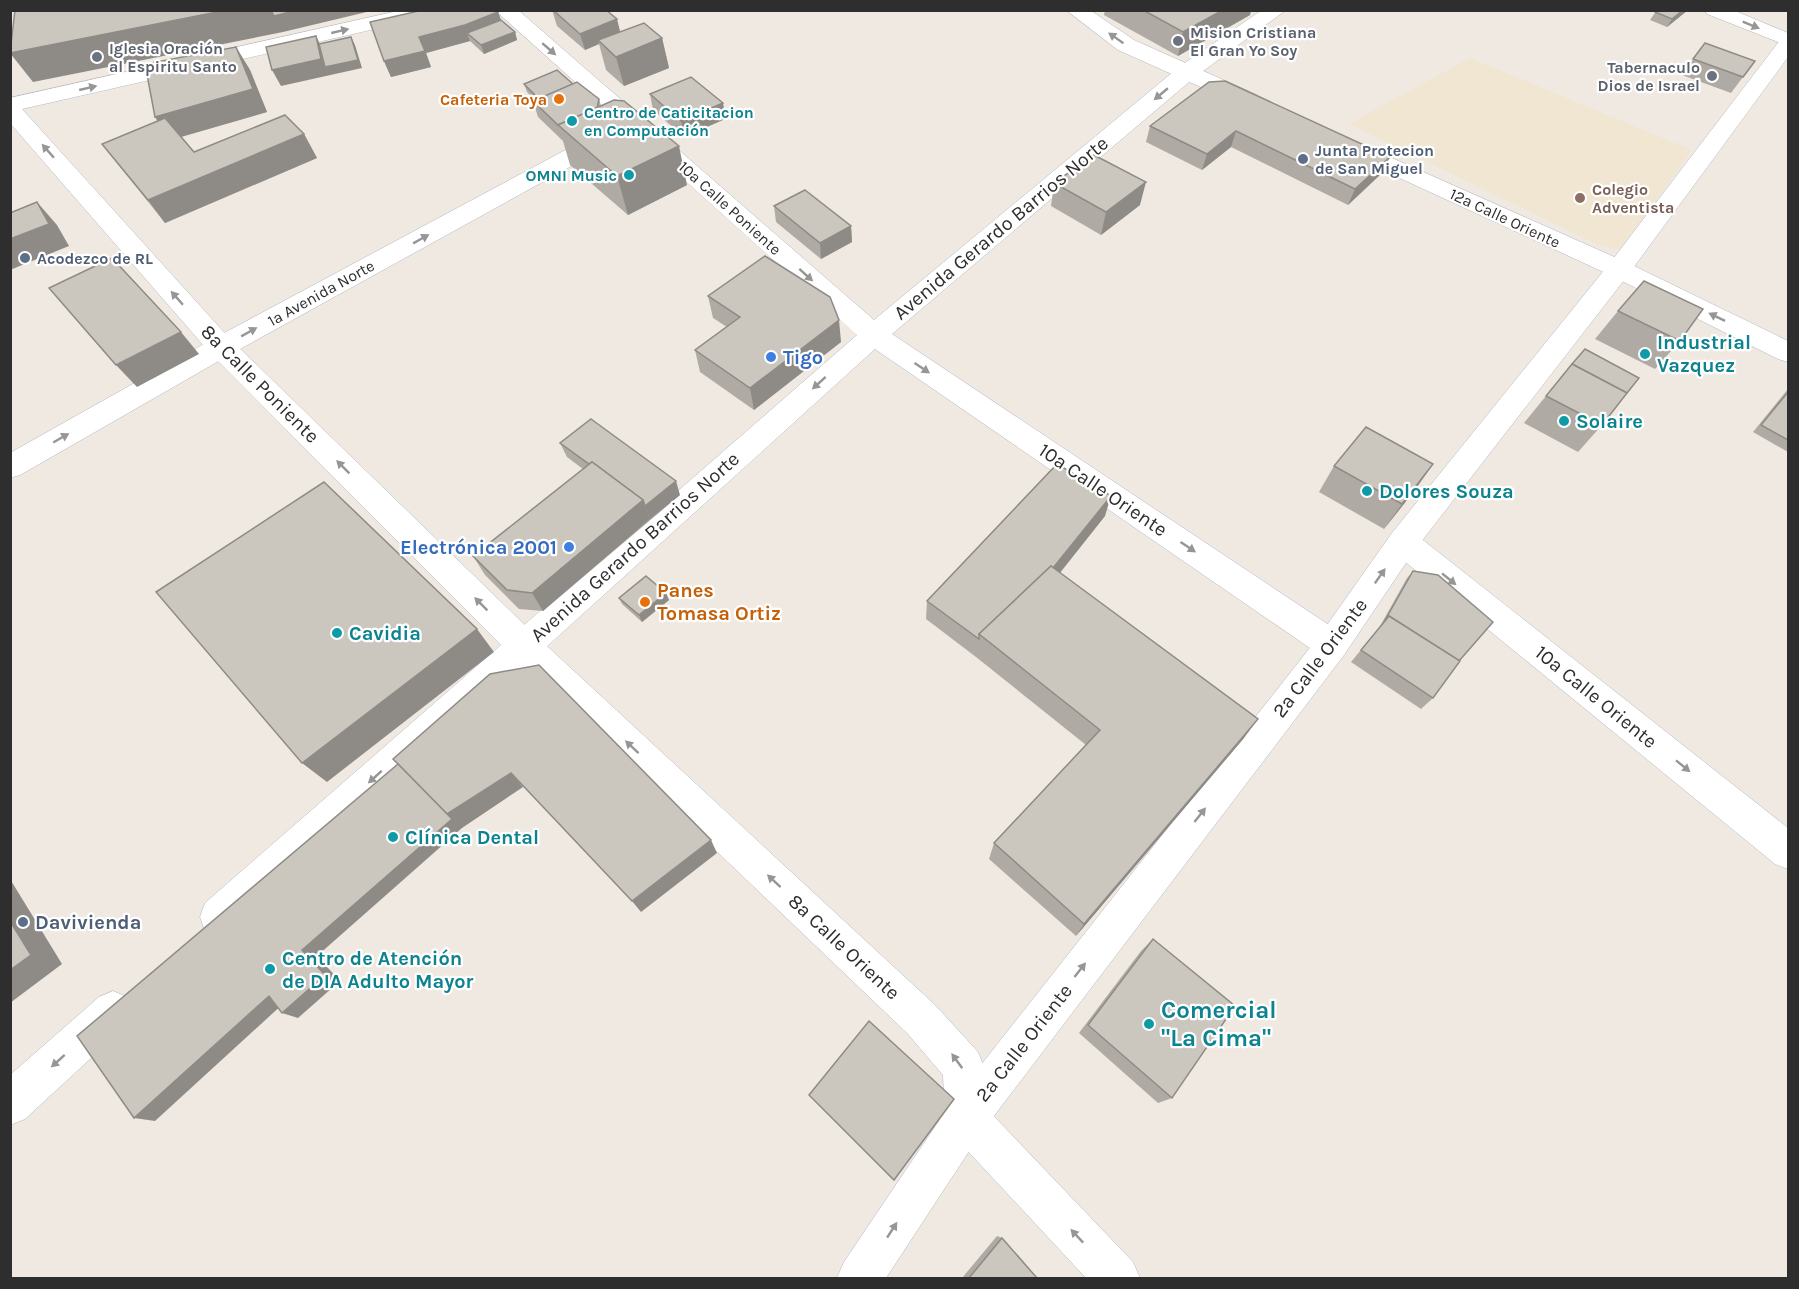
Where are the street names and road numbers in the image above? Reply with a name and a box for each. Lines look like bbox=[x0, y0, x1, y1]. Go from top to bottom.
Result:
street label: Avenida Gerardo Barrios Norte bbox=[889, 132, 1113, 324]
street label: 10a Calle Poniente bbox=[675, 157, 785, 259]
street label: 12a Calle Oriente bbox=[1447, 184, 1563, 252]
street label: 1a Avenida Norte bbox=[264, 256, 378, 330]
street label: 8a Calle Poniente bbox=[196, 320, 324, 448]
street label: 10a Calle Oriente bbox=[1034, 439, 1172, 541]
street label: Avenida Gerardo Barrios Norte bbox=[526, 447, 744, 647]
street label: 2a Calle Oriente bbox=[1268, 594, 1372, 722]
street label: 10a Calle Oriente bbox=[1530, 641, 1662, 753]
street label: 8a Calle Oriente bbox=[784, 890, 904, 1004]
street label: 2a Calle Oriente bbox=[971, 980, 1077, 1106]

